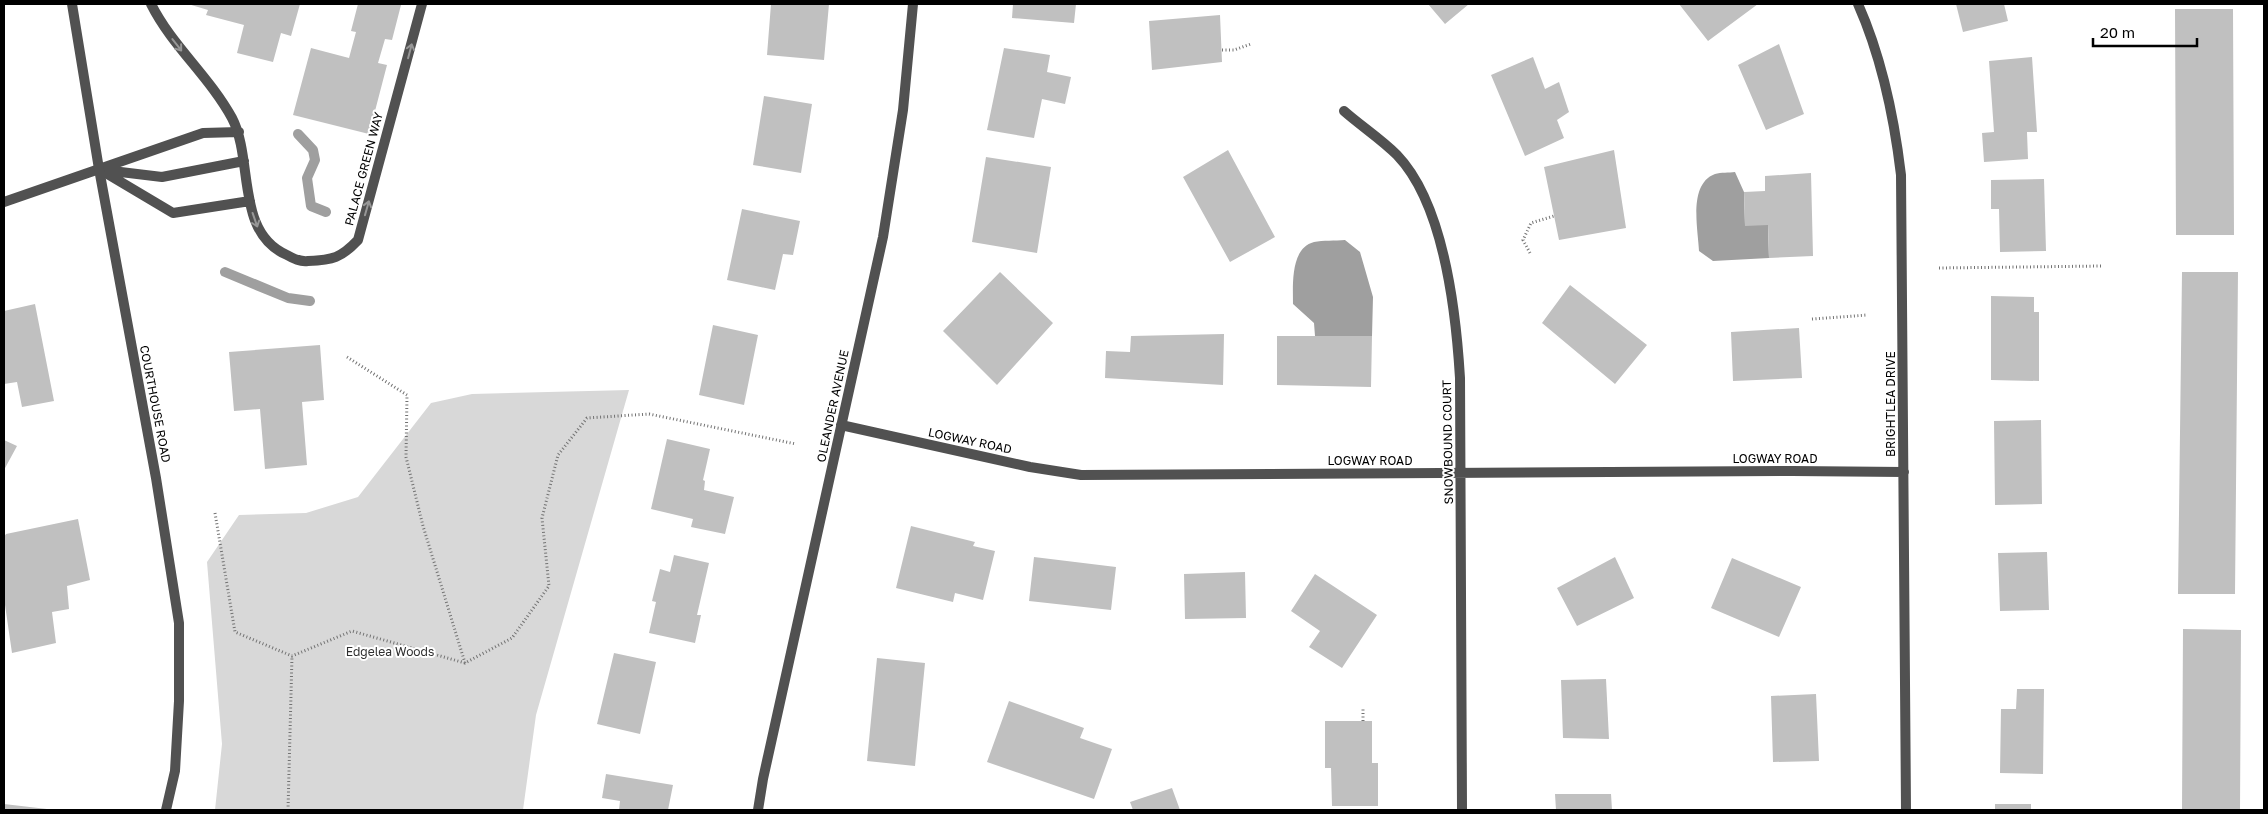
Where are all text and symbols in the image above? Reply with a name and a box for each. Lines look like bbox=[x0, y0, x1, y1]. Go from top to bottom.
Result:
scale bar bbox=[2093, 15, 2197, 47]
text: 20 m bbox=[2100, 23, 2135, 41]
one-way arrow bbox=[171, 38, 182, 51]
one-way arrow bbox=[405, 44, 415, 60]
street label: PALACE GREEN WAY bbox=[341, 110, 386, 227]
one-way arrow bbox=[363, 200, 372, 216]
one-way arrow bbox=[251, 212, 260, 227]
street label: COURTHOUSE ROAD bbox=[137, 344, 174, 464]
street label: OLEANDER AVENUE bbox=[813, 348, 852, 464]
street label: BRIGHTLEA DRIVE bbox=[1883, 351, 1898, 457]
street label: SNOWBOUND COURT bbox=[1439, 379, 1456, 504]
street label: LOGWAY ROAD bbox=[927, 424, 1013, 457]
street label: LOGWAY ROAD bbox=[1732, 451, 1818, 466]
street label: LOGWAY ROAD bbox=[1327, 453, 1413, 468]
park label: Edgelea Woods bbox=[346, 644, 434, 659]

